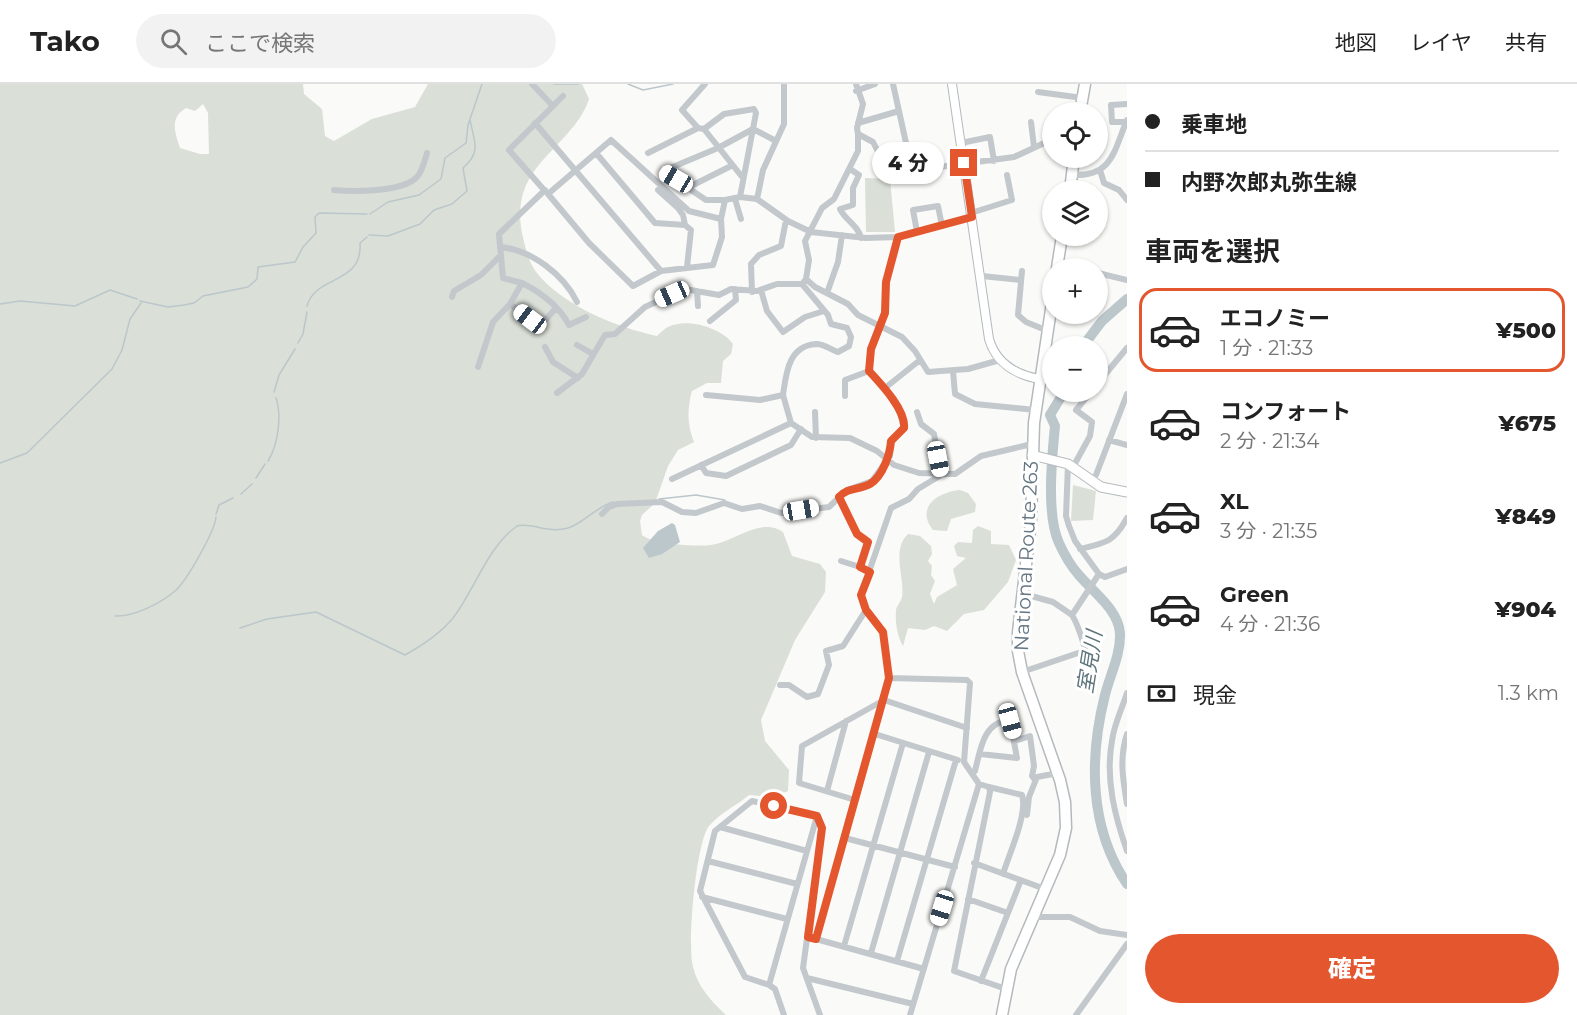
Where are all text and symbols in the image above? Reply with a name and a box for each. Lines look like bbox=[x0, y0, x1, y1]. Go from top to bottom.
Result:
search box bbox=[136, 14, 556, 68]
text: Tako bbox=[30, 24, 100, 58]
icon: search bbox=[157, 25, 190, 58]
text: ここで検索 bbox=[205, 30, 315, 57]
text: 地図 bbox=[1335, 30, 1377, 55]
text: レイヤ bbox=[1410, 30, 1472, 55]
text: 共有 bbox=[1505, 30, 1547, 55]
map controls bbox=[1042, 102, 1108, 402]
button: locate bbox=[1042, 102, 1108, 168]
text: 乗車地 bbox=[1181, 111, 1247, 138]
callout: 4 分 bbox=[871, 142, 943, 184]
route end bbox=[950, 149, 977, 176]
text: 4 分 bbox=[888, 151, 928, 175]
car bbox=[656, 162, 696, 196]
text: 内野次郎丸弥生線 bbox=[1181, 169, 1357, 196]
button: layers bbox=[1042, 180, 1108, 246]
text: 車両を選択 bbox=[1145, 235, 1280, 268]
button: + bbox=[1042, 258, 1108, 324]
car bbox=[652, 278, 692, 310]
car bbox=[510, 301, 550, 337]
icon: car bbox=[1148, 303, 1202, 357]
text: エコノミー bbox=[1220, 305, 1330, 332]
text: ¥500 bbox=[1496, 317, 1556, 344]
button: − bbox=[1042, 336, 1108, 402]
text: 1 分 · 21:33 bbox=[1220, 336, 1313, 360]
icon: car bbox=[1148, 396, 1202, 450]
text: コンフォート bbox=[1220, 398, 1351, 425]
text: ¥675 bbox=[1499, 410, 1556, 437]
text: 2 分 · 21:34 bbox=[1220, 429, 1319, 453]
car bbox=[926, 440, 950, 478]
street label: National Route 263 bbox=[1009, 460, 1043, 652]
text: XL bbox=[1220, 488, 1249, 515]
icon: car bbox=[1148, 489, 1202, 543]
car bbox=[782, 498, 820, 522]
text: ¥849 bbox=[1495, 503, 1556, 530]
text: 3 分 · 21:35 bbox=[1220, 519, 1317, 543]
text: Green bbox=[1220, 581, 1289, 608]
icon: car bbox=[1148, 582, 1202, 636]
text: ¥904 bbox=[1495, 596, 1556, 623]
text: 4 分 · 21:36 bbox=[1220, 612, 1320, 636]
water label: 室見川 bbox=[1072, 627, 1107, 695]
icon: cash bbox=[1145, 677, 1178, 710]
text: 1.3 km bbox=[1498, 681, 1559, 705]
text: 現金 bbox=[1193, 682, 1237, 709]
car bbox=[997, 701, 1023, 741]
route start bbox=[760, 792, 787, 819]
car bbox=[928, 888, 956, 928]
button: 確定 bbox=[1145, 934, 1559, 1003]

